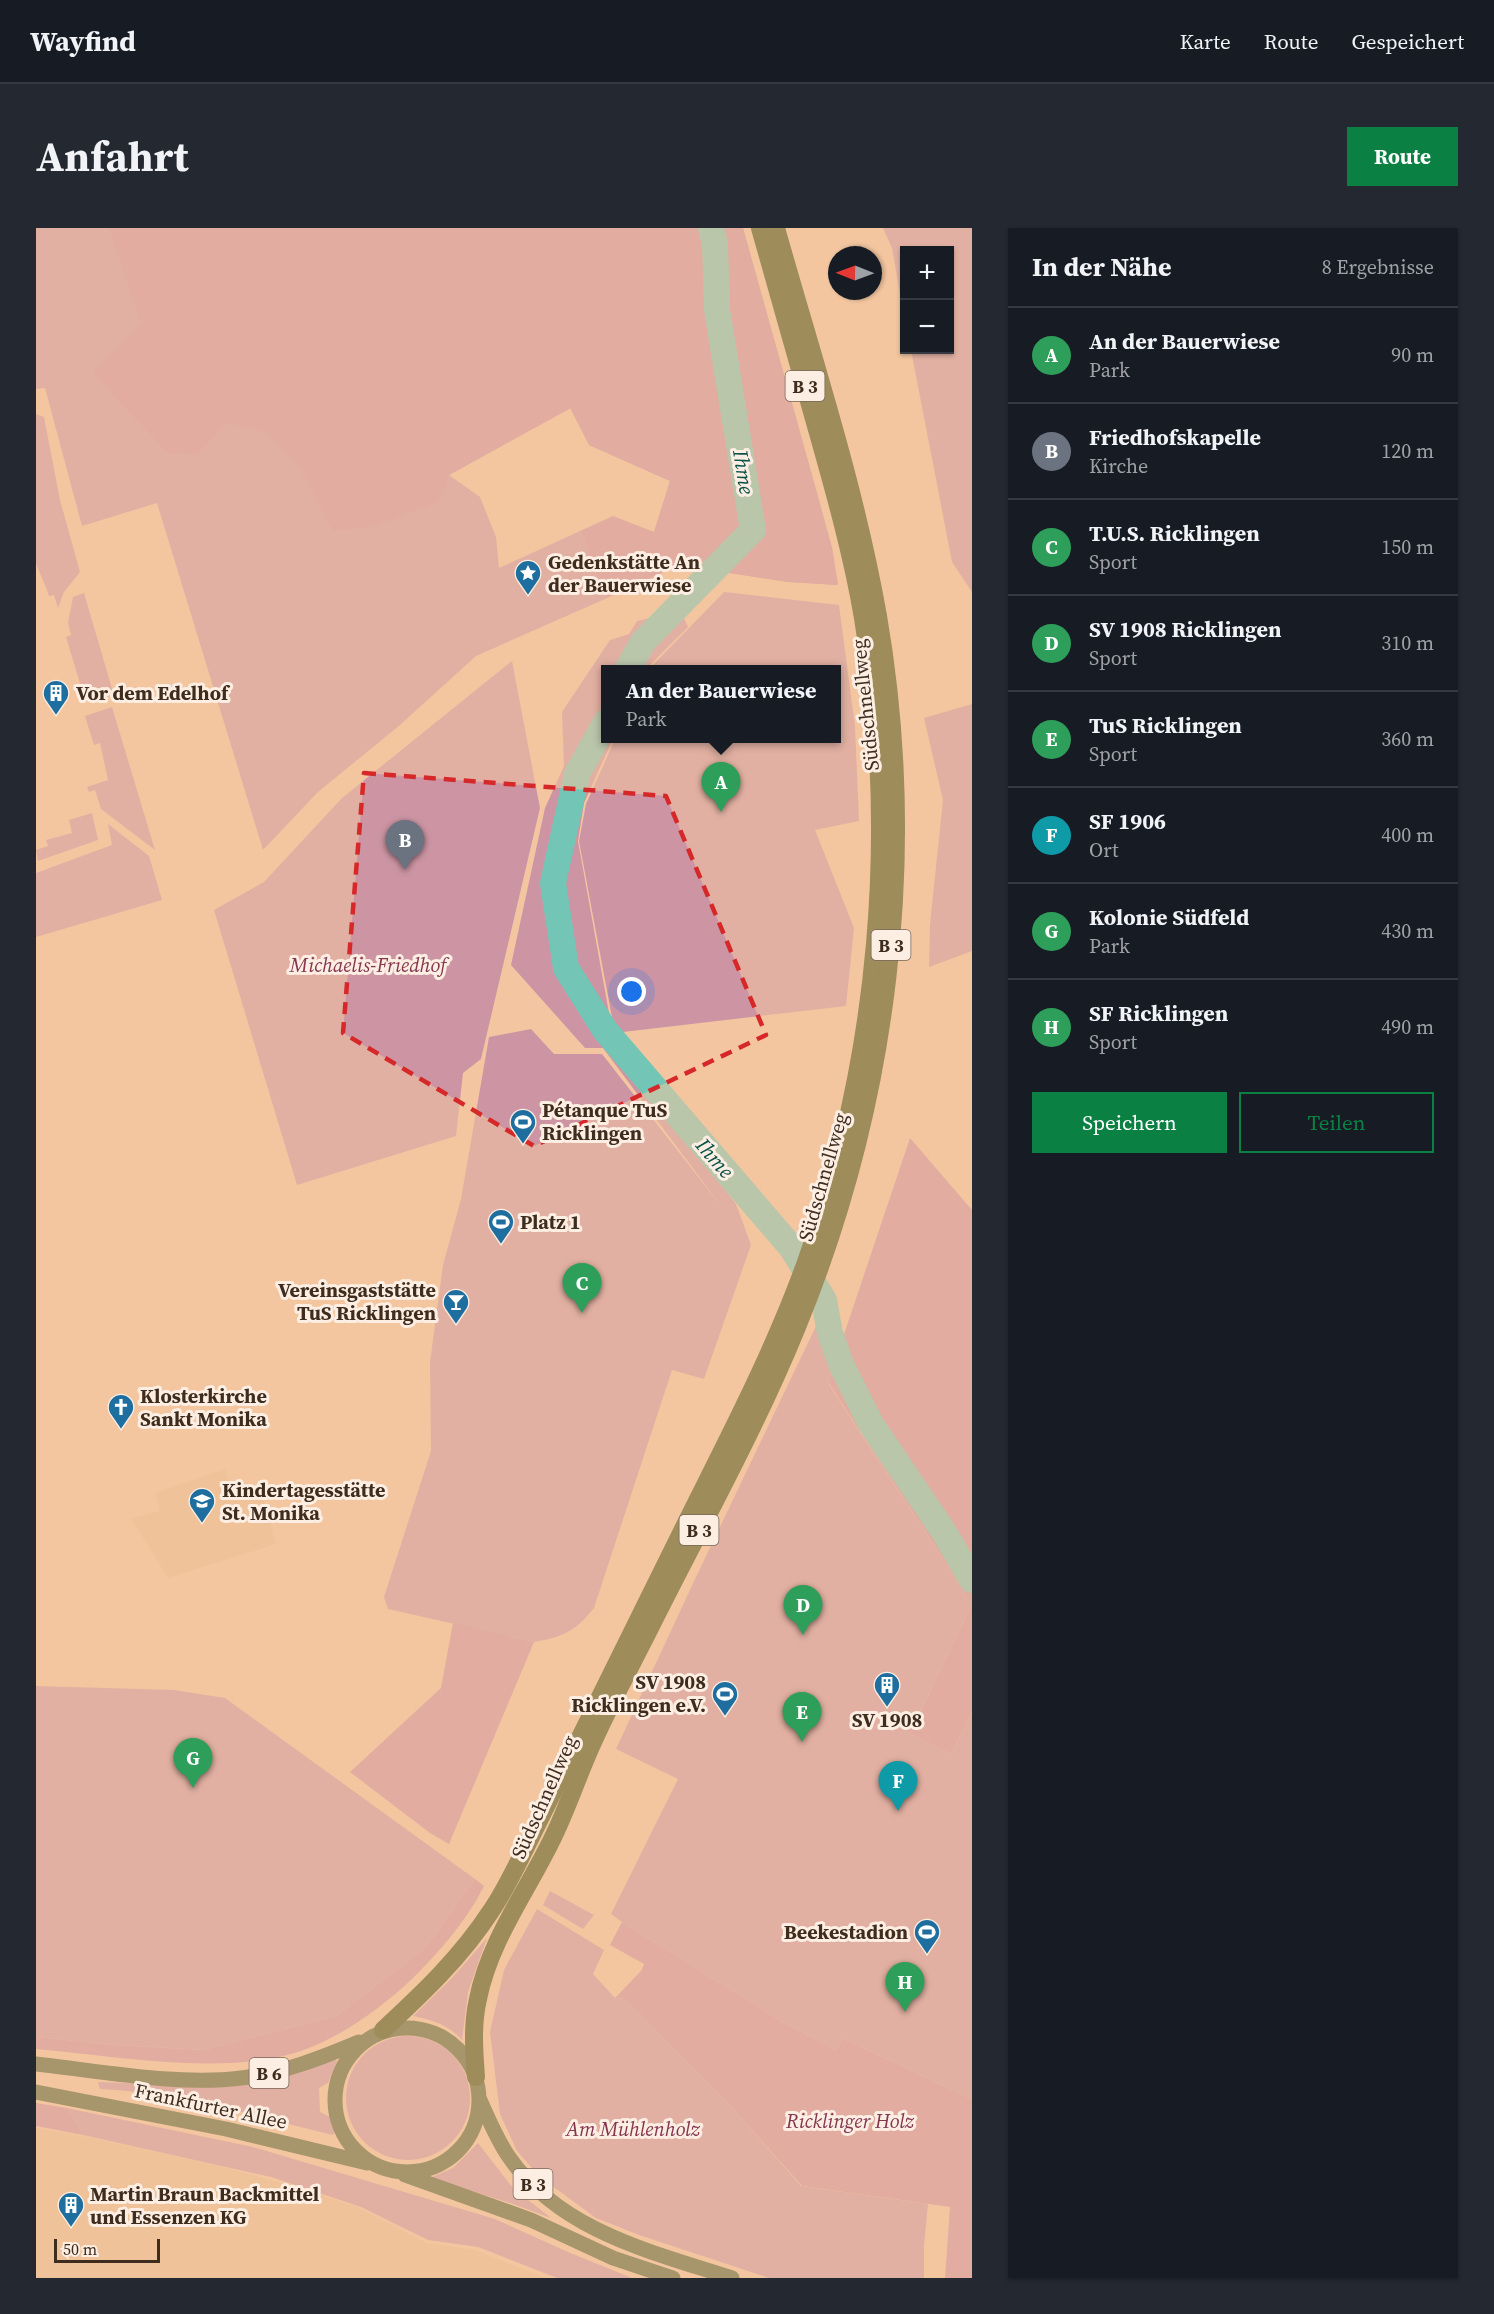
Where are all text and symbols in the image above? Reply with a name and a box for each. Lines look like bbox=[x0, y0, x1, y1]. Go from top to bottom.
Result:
text: Wayfind bbox=[30, 22, 136, 60]
text: Karte bbox=[1180, 27, 1231, 56]
text: Route bbox=[1264, 27, 1318, 56]
text: Gespeichert bbox=[1351, 27, 1464, 56]
text: Anfahrt bbox=[36, 127, 188, 185]
button: Route bbox=[1347, 127, 1458, 186]
north arrow bbox=[828, 246, 882, 300]
map controls bbox=[900, 246, 954, 354]
button: + bbox=[900, 246, 954, 300]
text: In der Nähe bbox=[1032, 249, 1172, 285]
text: 8 Ergebnisse bbox=[1322, 253, 1434, 281]
button: − bbox=[900, 300, 954, 354]
text: An der Bauerwiese bbox=[1089, 326, 1280, 356]
text: A bbox=[1045, 341, 1058, 369]
text: 90 m bbox=[1391, 341, 1434, 369]
text: Park bbox=[1089, 356, 1130, 384]
road number: B 3 bbox=[786, 371, 824, 401]
text: Friedhofskapelle bbox=[1089, 422, 1261, 452]
text: B bbox=[1045, 437, 1058, 465]
text: 120 m bbox=[1381, 437, 1434, 465]
water label: Ihme bbox=[726, 447, 762, 497]
text: Kirche bbox=[1089, 452, 1148, 480]
text: T.U.S. Ricklingen bbox=[1089, 518, 1260, 548]
text: C bbox=[1045, 533, 1058, 561]
text: 150 m bbox=[1381, 533, 1434, 561]
place label: Gedenkstätte An der Bauerwiese bbox=[548, 548, 700, 599]
text: Sport bbox=[1089, 548, 1137, 576]
place icon: Gedenkstätte An der Bauerwiese bbox=[513, 558, 543, 596]
text: SV 1908 Ricklingen bbox=[1089, 614, 1282, 644]
text: D bbox=[1044, 629, 1059, 657]
text: 310 m bbox=[1381, 629, 1434, 657]
street label: Südschnellweg bbox=[844, 638, 886, 772]
text: Sport bbox=[1089, 644, 1137, 672]
popup bbox=[601, 665, 841, 743]
text: An der Bauerwiese bbox=[626, 675, 816, 705]
building icon: Vor dem Edelhof bbox=[41, 678, 71, 716]
place label: Vor dem Edelhof bbox=[76, 679, 231, 707]
text: Park bbox=[626, 705, 667, 733]
text: TuS Ricklingen bbox=[1089, 710, 1242, 740]
text: E bbox=[1046, 725, 1057, 753]
text: 360 m bbox=[1381, 725, 1434, 753]
text: Sport bbox=[1089, 740, 1137, 768]
pin: A bbox=[702, 762, 740, 812]
text: SF 1906 bbox=[1089, 806, 1166, 836]
pin: B bbox=[386, 820, 424, 870]
text: F bbox=[1046, 821, 1057, 849]
text: 400 m bbox=[1381, 821, 1434, 849]
text: Ort bbox=[1089, 836, 1118, 864]
text: Kolonie Südfeld bbox=[1089, 902, 1249, 932]
text: G bbox=[1045, 917, 1058, 945]
text: 430 m bbox=[1381, 917, 1434, 945]
road number: B 3 bbox=[872, 930, 910, 960]
text: Park bbox=[1089, 932, 1130, 960]
park label: Michaelis-Friedhof bbox=[289, 951, 450, 979]
your location bbox=[617, 977, 646, 1006]
text: SF Ricklingen bbox=[1089, 998, 1228, 1028]
text: H bbox=[1044, 1013, 1059, 1041]
text: 490 m bbox=[1381, 1013, 1434, 1041]
text: Sport bbox=[1089, 1028, 1137, 1056]
button: Speichern bbox=[1032, 1092, 1227, 1153]
button: Teilen bbox=[1239, 1092, 1434, 1153]
place label: Pétanque TuS Ricklingen bbox=[542, 1096, 667, 1147]
sports icon: Pétanque TuS Ricklingen bbox=[508, 1107, 538, 1145]
street label: Südschnellweg bbox=[791, 1110, 855, 1244]
water label: Ihme bbox=[689, 1131, 741, 1185]
sports icon: Platz 1 bbox=[486, 1207, 516, 1245]
place label: Platz 1 bbox=[520, 1208, 581, 1236]
pin: C bbox=[562, 1264, 602, 1313]
place label: Vereinsgaststätte TuS Ricklingen bbox=[278, 1276, 436, 1327]
bar icon: Vereinsgaststätte TuS Ricklingen bbox=[441, 1287, 471, 1325]
place label: Klosterkirche Sankt Monika bbox=[140, 1382, 267, 1433]
church icon: Klosterkirche Sankt Monika bbox=[106, 1392, 136, 1430]
place label: Kindertagesstätte St. Monika bbox=[222, 1476, 385, 1527]
school or university icon: Kindertagesstätte St. Monika bbox=[187, 1486, 217, 1524]
road number: B 3 bbox=[680, 1515, 718, 1545]
pin: D bbox=[784, 1586, 822, 1635]
place label: SV 1908 Ricklingen e.V. bbox=[571, 1668, 706, 1719]
building icon: SV 1908 bbox=[872, 1670, 902, 1708]
sports icon: SV 1908 Ricklingen e.V. bbox=[710, 1679, 740, 1717]
pin: E bbox=[782, 1692, 822, 1742]
place label: SV 1908 bbox=[852, 1706, 922, 1734]
street label: Südschnellweg bbox=[504, 1731, 584, 1863]
pin: G bbox=[174, 1738, 212, 1788]
pin: F bbox=[878, 1762, 918, 1811]
sports icon: Beekestadion bbox=[912, 1917, 942, 1955]
place label: Beekestadion bbox=[784, 1918, 908, 1946]
pin: H bbox=[886, 1962, 924, 2012]
road number: B 6 bbox=[250, 2058, 288, 2088]
street label: Frankfurter Allee bbox=[132, 2076, 290, 2136]
park label: Ricklinger Holz bbox=[785, 2107, 915, 2135]
park label: Am Mühlenholz bbox=[565, 2115, 701, 2143]
road number: B 3 bbox=[514, 2169, 552, 2199]
place label: Martin Braun Backmittel und Essenzen KG bbox=[90, 2180, 319, 2231]
building icon: Martin Braun Backmittel und Essenzen KG bbox=[56, 2190, 86, 2228]
scale bar bbox=[54, 2236, 160, 2264]
text: 50 m bbox=[63, 2238, 97, 2260]

